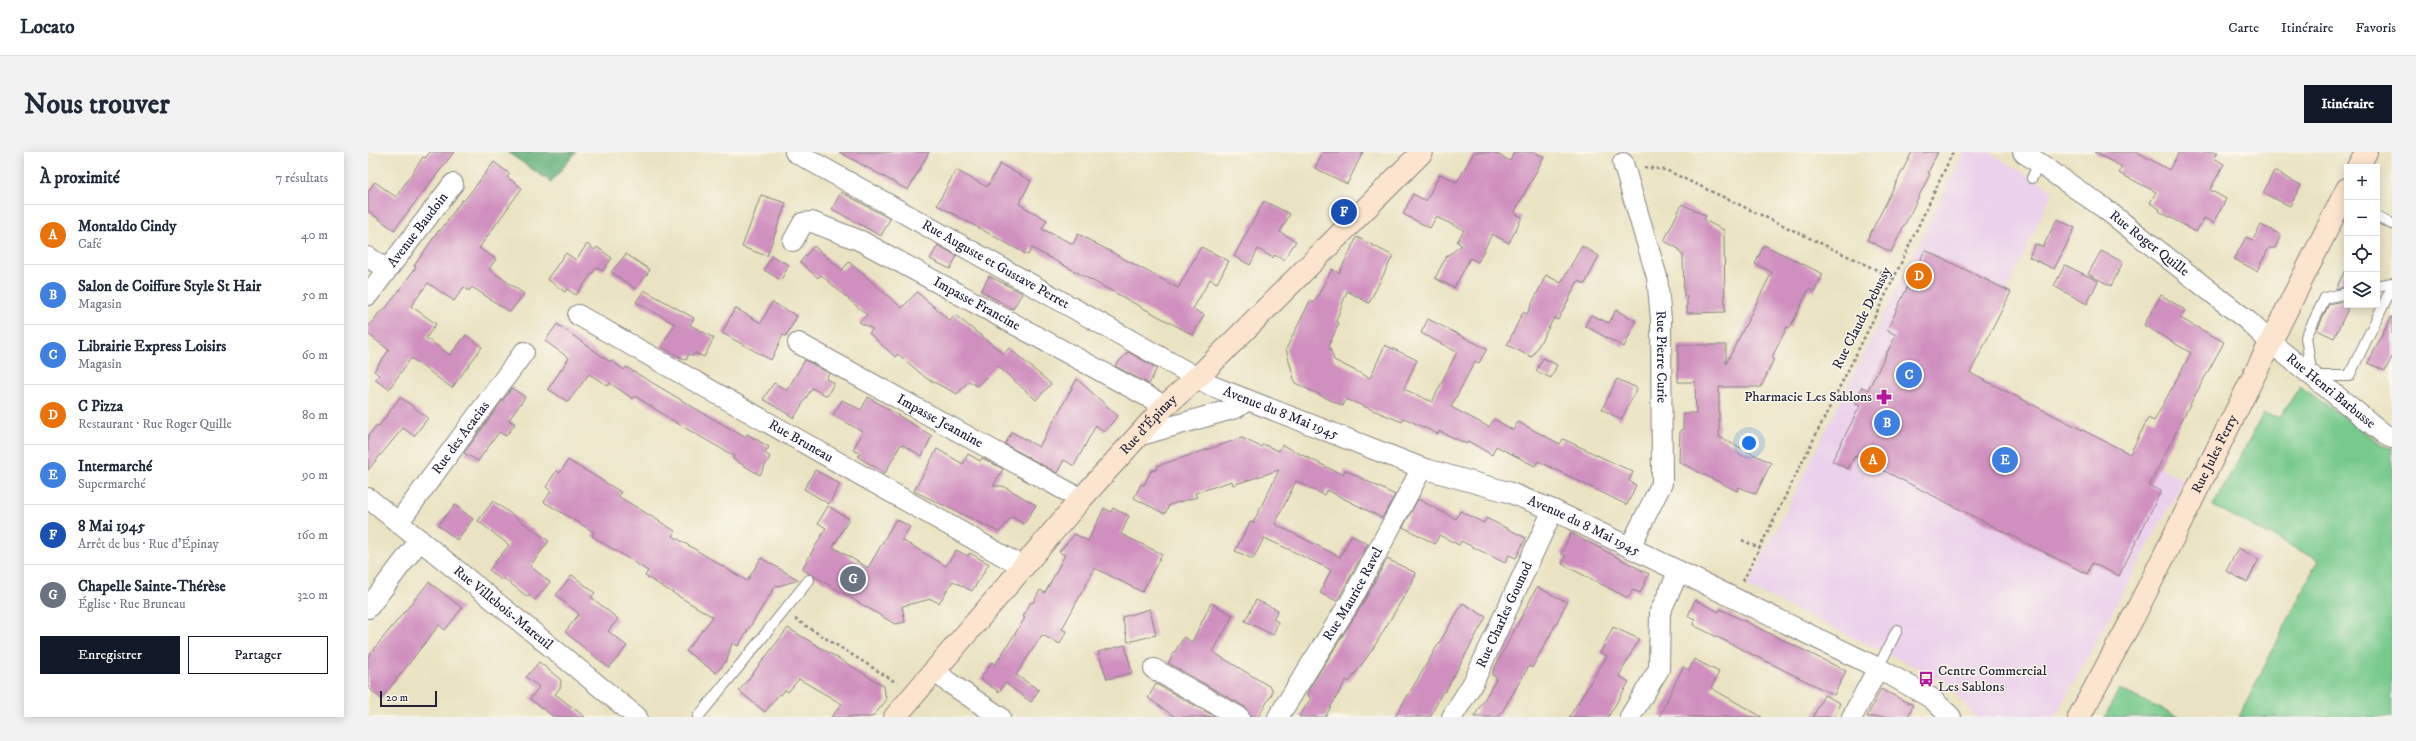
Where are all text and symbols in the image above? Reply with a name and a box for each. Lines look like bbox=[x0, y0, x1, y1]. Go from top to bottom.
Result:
text: Locato bbox=[20, 16, 75, 39]
text: Carte bbox=[2228, 19, 2259, 37]
text: Itinéraire bbox=[2281, 19, 2334, 37]
text: Favoris bbox=[2356, 19, 2396, 37]
button: Itinéraire bbox=[2304, 85, 2392, 123]
text: Nous trouver bbox=[24, 87, 170, 122]
map controls bbox=[2344, 164, 2380, 308]
button: + bbox=[2344, 164, 2380, 200]
text: À proximité bbox=[40, 167, 120, 189]
text: 7 résultats bbox=[275, 170, 328, 186]
street label: Avenue Baudoin bbox=[383, 188, 453, 271]
pin: F bbox=[1331, 197, 1357, 227]
button: − bbox=[2344, 200, 2380, 236]
street label: Rue Roger Quille bbox=[2106, 207, 2193, 281]
street label: Rue Auguste et Gustave Perret bbox=[919, 216, 1073, 313]
text: Montaldo Cindy bbox=[78, 217, 176, 236]
text: A bbox=[49, 227, 57, 243]
text: 40 m bbox=[301, 227, 328, 243]
text: Café bbox=[78, 236, 102, 252]
button: locate bbox=[2344, 236, 2380, 272]
pin: D bbox=[1906, 261, 1932, 291]
street label: Rue Claude Debussy bbox=[1828, 264, 1896, 372]
button: layers bbox=[2344, 272, 2380, 308]
street label: Impasse Francine bbox=[930, 273, 1024, 335]
text: Salon de Coiffure Style St Hair bbox=[78, 277, 261, 296]
text: B bbox=[49, 287, 57, 303]
text: 50 m bbox=[302, 287, 328, 303]
text: Magasin bbox=[78, 296, 122, 312]
street label: Rue Pierre Curie bbox=[1651, 310, 1671, 403]
text: Librairie Express Loisirs bbox=[78, 337, 226, 356]
text: C bbox=[49, 347, 57, 363]
text: 60 m bbox=[302, 347, 328, 363]
street label: Rue Henri Barbusse bbox=[2282, 349, 2379, 433]
text: Magasin bbox=[78, 356, 122, 372]
pin: C bbox=[1896, 360, 1922, 390]
street label: Avenue du 8 Mai 1945 bbox=[1220, 382, 1341, 444]
place label: Pharmacie Les Sablons bbox=[1744, 388, 1872, 406]
pharmacy icon: Pharmacie Les Sablons bbox=[1875, 388, 1893, 406]
street label: Impasse Jeannine bbox=[894, 390, 986, 452]
street label: Rue d'Épinay bbox=[1116, 390, 1181, 459]
text: C Pizza bbox=[78, 397, 123, 416]
street label: Rue des Acacias bbox=[428, 397, 494, 478]
text: D bbox=[48, 407, 58, 423]
text: 80 m bbox=[302, 407, 328, 423]
pin: B bbox=[1874, 408, 1900, 438]
street label: Rue Jules Ferry bbox=[2188, 411, 2242, 496]
text: Restaurant · Rue Roger Quille bbox=[78, 416, 232, 432]
street label: Rue Bruneau bbox=[765, 416, 836, 467]
your location bbox=[1739, 433, 1759, 453]
pin: A bbox=[1860, 445, 1886, 475]
pin: E bbox=[1992, 445, 2018, 475]
text: Intermarché bbox=[78, 457, 152, 476]
text: E bbox=[48, 467, 58, 483]
text: 90 m bbox=[302, 467, 328, 483]
text: Supermarché bbox=[78, 476, 146, 492]
street label: Avenue du 8 Mai 1945 bbox=[1525, 492, 1643, 560]
text: 8 Mai 1945 bbox=[78, 517, 145, 536]
text: F bbox=[49, 527, 57, 543]
text: 160 m bbox=[297, 527, 328, 543]
text: Arrêt de bus · Rue d'Épinay bbox=[78, 536, 219, 552]
street label: Rue Maurice Ravel bbox=[1319, 543, 1387, 644]
street label: Rue Charles Gounod bbox=[1472, 559, 1537, 671]
street label: Rue Villebois-Mareuil bbox=[449, 562, 557, 654]
pin: G bbox=[840, 564, 866, 594]
text: Chapelle Sainte-Thérèse bbox=[78, 577, 226, 596]
text: G bbox=[48, 587, 58, 603]
text: 320 m bbox=[297, 587, 328, 603]
text: Église · Rue Bruneau bbox=[78, 596, 186, 612]
button: Enregistrer bbox=[40, 636, 180, 674]
button: Partager bbox=[188, 636, 328, 674]
place label: Centre Commercial Les Sablons bbox=[1938, 662, 2047, 696]
bus stop icon: Centre Commercial Les Sablons bbox=[1917, 670, 1935, 688]
scale bar bbox=[380, 689, 437, 708]
text: 20 m bbox=[386, 691, 408, 705]

